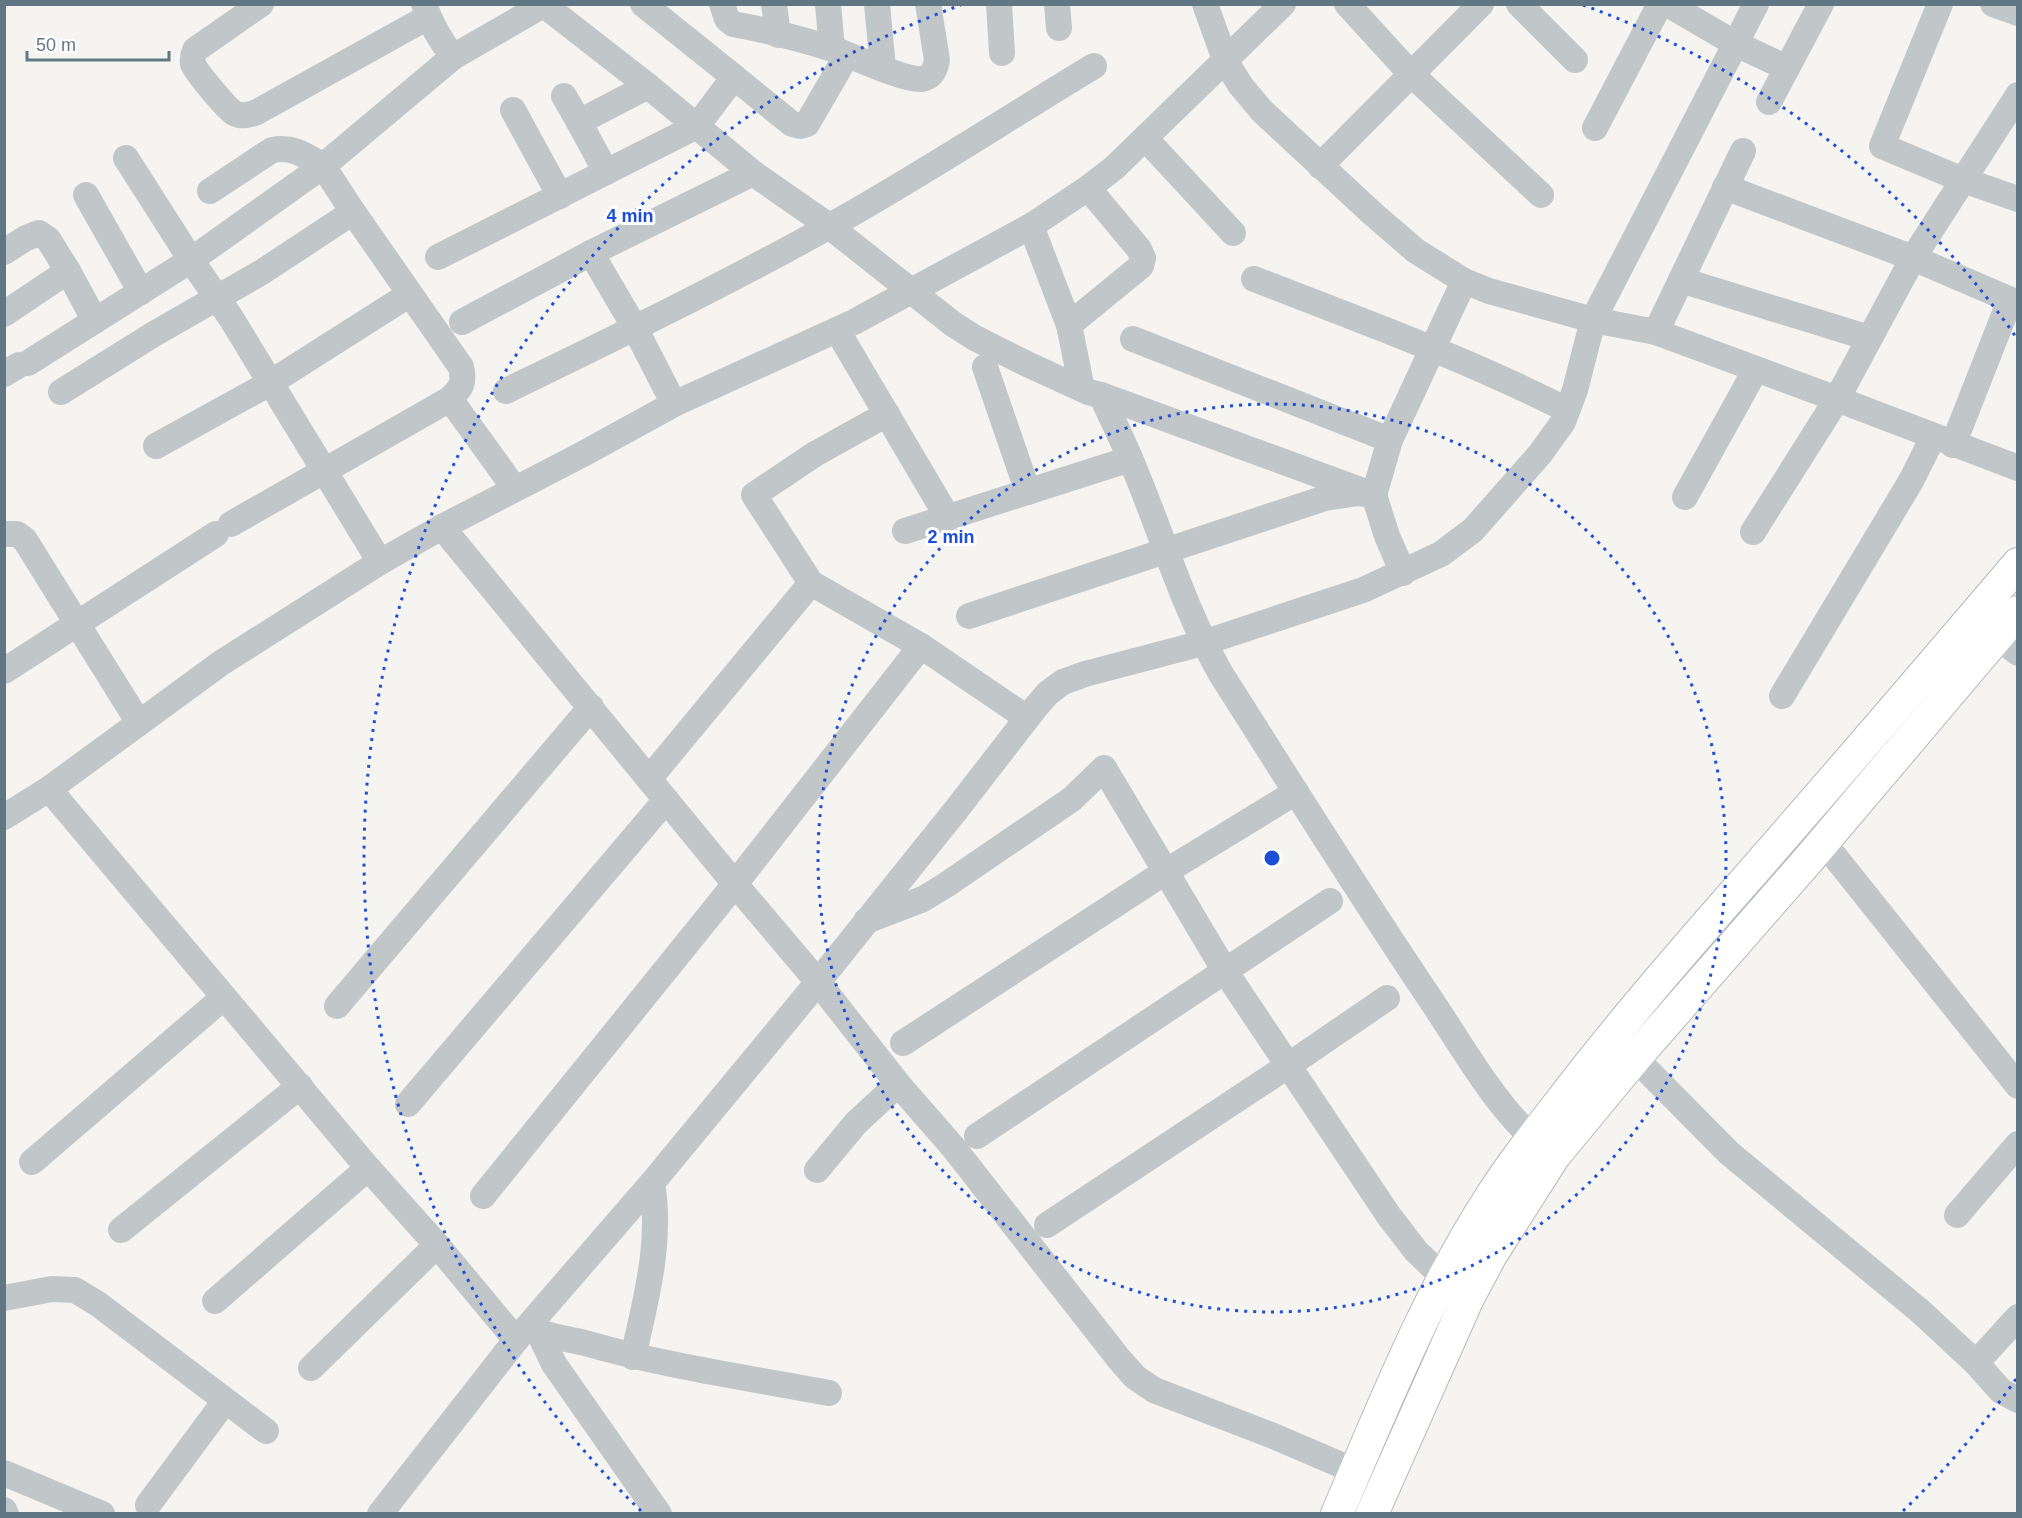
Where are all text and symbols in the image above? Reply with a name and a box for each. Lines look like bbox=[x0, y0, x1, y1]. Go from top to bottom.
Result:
scale bar bbox=[27, 24, 170, 62]
text: 50 m bbox=[36, 35, 76, 55]
text: 4 min bbox=[606, 206, 654, 226]
text: 2 min bbox=[927, 527, 975, 547]
centre of rings bbox=[1262, 848, 1282, 868]

